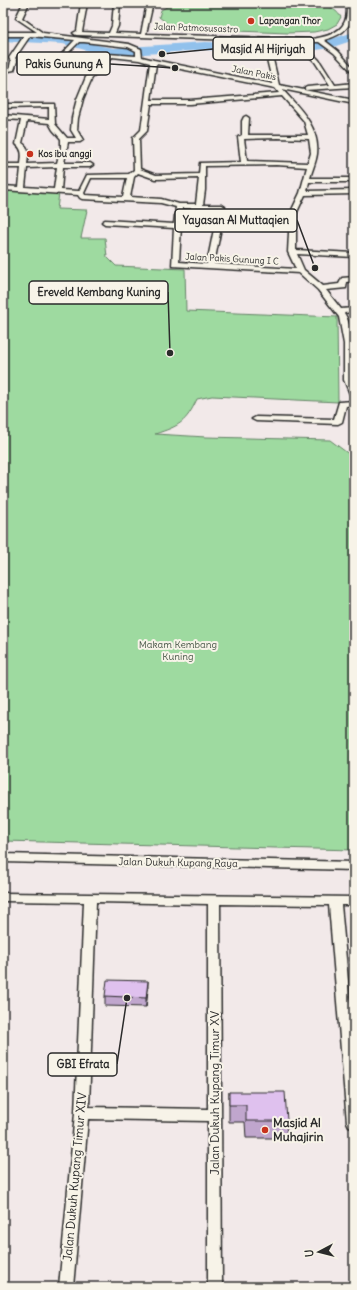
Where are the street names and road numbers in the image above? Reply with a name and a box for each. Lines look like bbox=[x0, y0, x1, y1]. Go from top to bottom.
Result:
street label: Jalan Patmosusastro bbox=[153, 21, 239, 34]
street label: Jalan Pakis bbox=[231, 63, 277, 82]
street label: Jalan Pakis Gunung I C bbox=[185, 251, 279, 266]
street label: Jalan Dukuh Kupang Raya bbox=[118, 855, 238, 870]
street label: Jalan Dukuh Kupang Timur XV bbox=[207, 1010, 222, 1175]
street label: Jalan Dukuh Kupang Timur XIV bbox=[60, 1091, 89, 1262]

